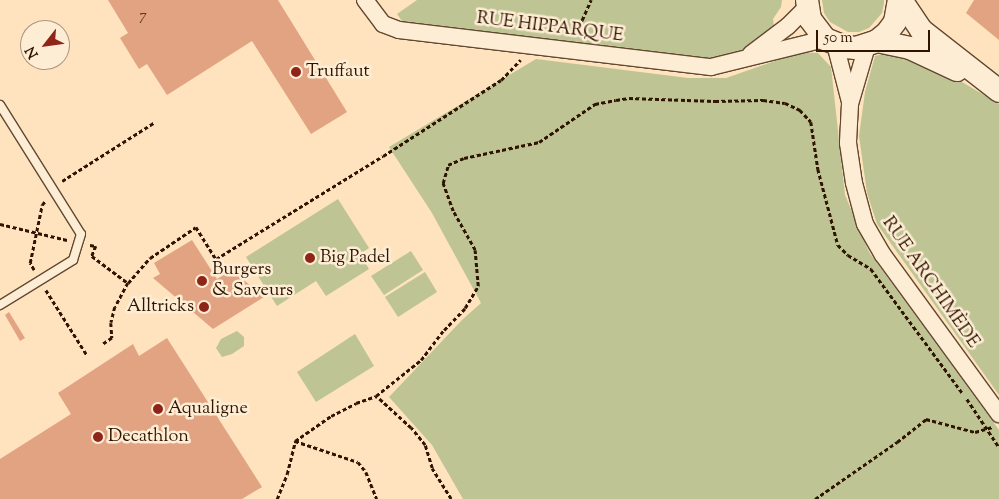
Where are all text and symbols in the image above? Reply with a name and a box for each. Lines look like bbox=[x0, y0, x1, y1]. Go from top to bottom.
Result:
house number: 7 bbox=[139, 8, 147, 26]
street label: RUE HIPPARQUE bbox=[475, 8, 625, 48]
north arrow bbox=[20, 20, 70, 70]
scale bar bbox=[819, 20, 933, 52]
text: 50 m bbox=[824, 28, 853, 49]
text: N bbox=[21, 42, 44, 62]
place label: Truffaut bbox=[306, 61, 370, 83]
marker: Truffaut bbox=[290, 66, 302, 78]
street label: RUE ARCHIMÈDE bbox=[877, 213, 983, 353]
place label: Big Padel bbox=[320, 247, 390, 269]
marker: Big Padel bbox=[304, 252, 316, 264]
place label: Burgers & Saveurs bbox=[212, 260, 293, 302]
marker: Burgers & Saveurs bbox=[196, 275, 208, 287]
place label: Alltricks bbox=[127, 296, 194, 318]
marker: Alltricks bbox=[198, 301, 210, 313]
place label: Aqualigne bbox=[168, 398, 248, 420]
marker: Aqualigne bbox=[152, 403, 164, 415]
place label: Decathlon bbox=[108, 426, 189, 448]
marker: Decathlon bbox=[92, 431, 104, 443]

